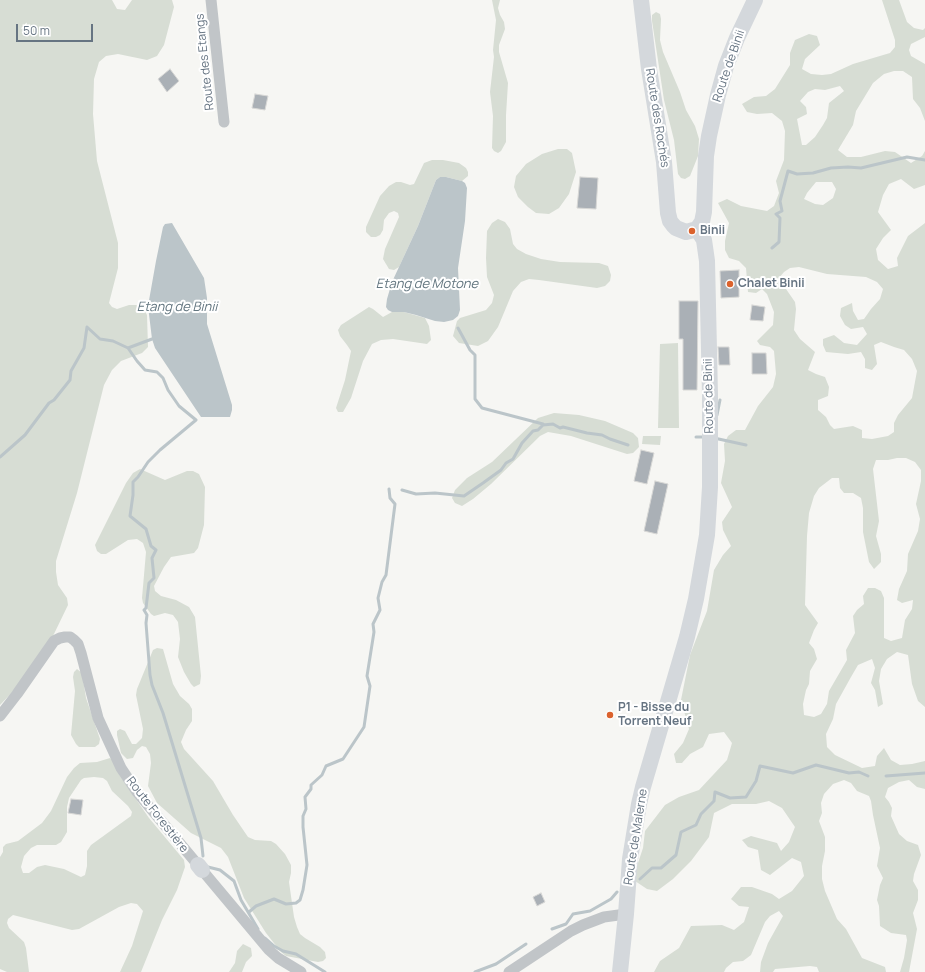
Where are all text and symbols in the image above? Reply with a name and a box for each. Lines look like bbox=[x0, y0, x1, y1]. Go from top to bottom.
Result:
street label: Route des Etangs bbox=[193, 13, 217, 111]
scale bar bbox=[18, 16, 95, 42]
text: 50 m bbox=[23, 22, 50, 39]
street label: Route de Binii bbox=[710, 28, 748, 104]
street label: Route des Rochés bbox=[642, 67, 672, 169]
place label: Binii bbox=[700, 224, 725, 238]
marker: Binii bbox=[687, 226, 697, 236]
water label: Etang de Motone bbox=[376, 276, 478, 292]
place label: Chalet Binii bbox=[738, 277, 805, 291]
marker: Chalet Binii bbox=[725, 279, 735, 289]
water label: Etang de Binii bbox=[137, 299, 217, 315]
street label: Route de Binii bbox=[701, 358, 717, 434]
place label: P1 - Bisse du Torrent Neuf bbox=[618, 701, 691, 729]
marker: P1 - Bisse du Torrent Neuf bbox=[605, 710, 615, 720]
street label: Route Forestière bbox=[123, 774, 191, 856]
street label: Route de Malerne bbox=[621, 788, 651, 886]

